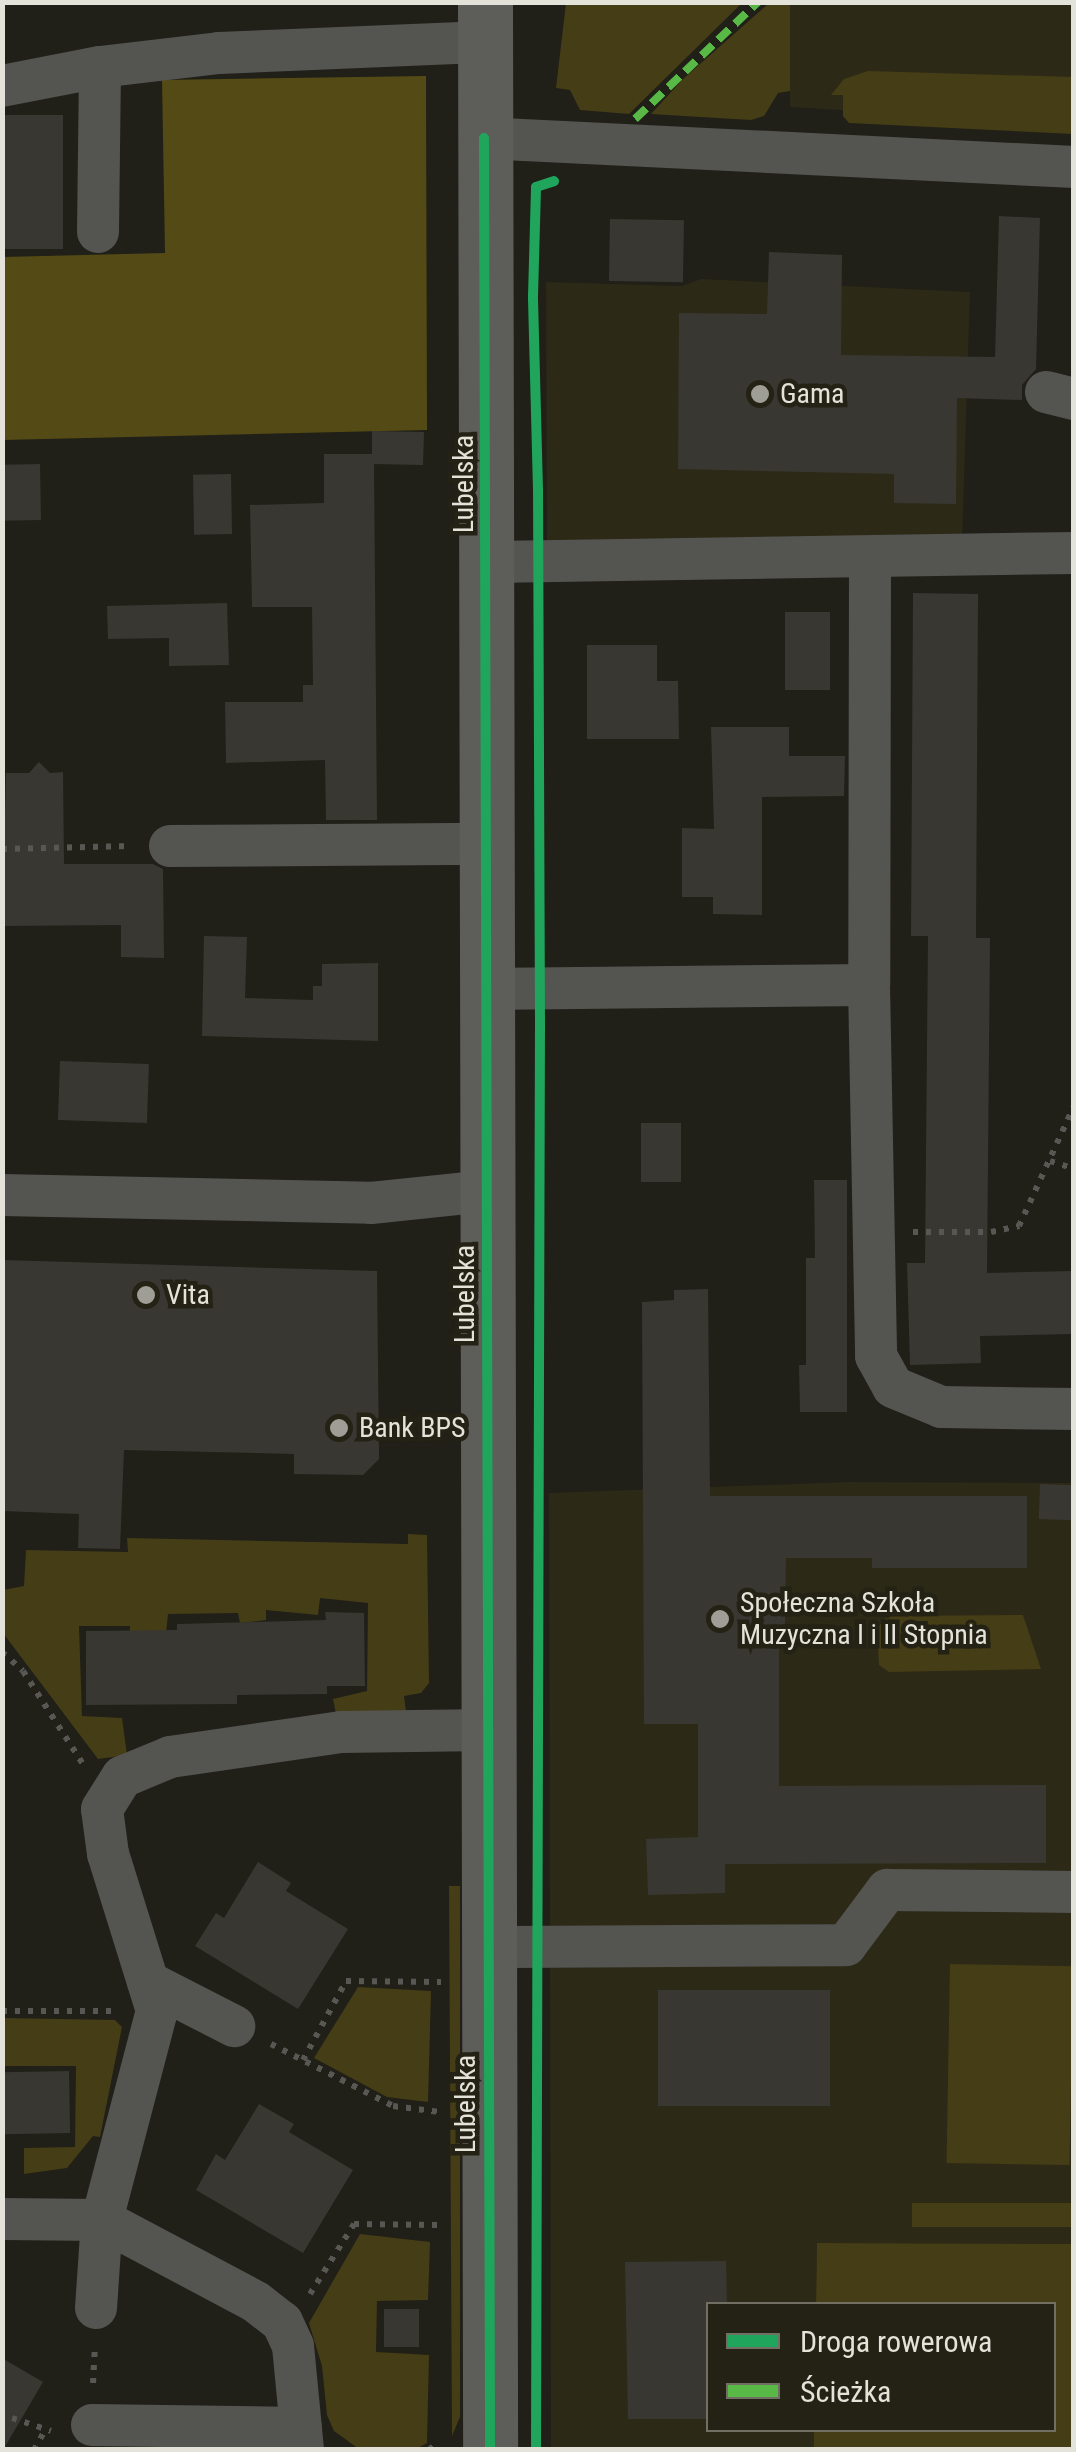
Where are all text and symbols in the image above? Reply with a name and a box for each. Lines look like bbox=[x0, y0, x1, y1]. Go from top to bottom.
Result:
place label: Gama bbox=[780, 377, 844, 411]
marker: Gama bbox=[749, 383, 771, 405]
street label: Lubelska bbox=[447, 435, 481, 533]
street label: Lubelska bbox=[448, 1245, 482, 1343]
place label: Vita bbox=[166, 1278, 210, 1312]
marker: Vita bbox=[135, 1284, 157, 1306]
place label: Bank BPS bbox=[359, 1411, 466, 1445]
marker: Bank BPS bbox=[328, 1417, 350, 1439]
place label: Społeczna Szkoła Muzyczna I i II Stopnia bbox=[740, 1586, 988, 1652]
marker: Społeczna Szkoła Muzyczna I i II Stopnia bbox=[709, 1608, 731, 1630]
street label: Lubelska bbox=[449, 2055, 483, 2153]
legend bbox=[706, 2302, 1056, 2432]
text: Droga rowerowa bbox=[800, 2324, 992, 2359]
text: Ścieżka bbox=[800, 2374, 891, 2409]

